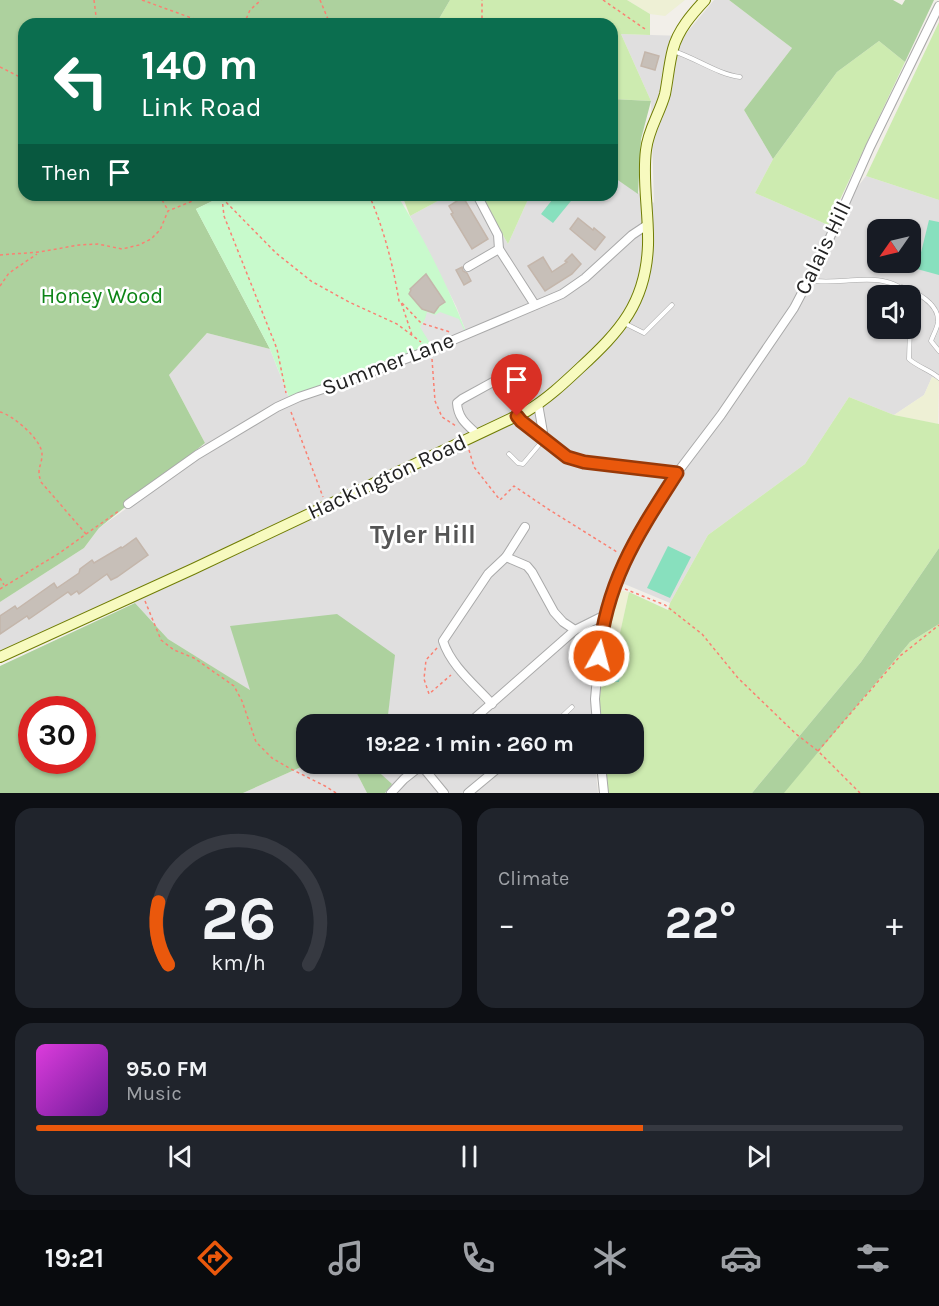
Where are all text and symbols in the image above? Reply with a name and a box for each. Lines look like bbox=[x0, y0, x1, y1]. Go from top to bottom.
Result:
text: 140 m bbox=[141, 40, 258, 90]
icon: left bbox=[42, 42, 120, 120]
text: Link Road bbox=[141, 91, 262, 123]
icon: arrive bbox=[103, 156, 136, 189]
text: Then bbox=[42, 160, 91, 186]
street label: Calais Hill bbox=[789, 197, 857, 299]
north arrow bbox=[867, 219, 921, 273]
map controls bbox=[867, 219, 921, 339]
park label: Honey Wood bbox=[41, 283, 163, 309]
button: sound bbox=[867, 285, 921, 339]
street label: Summer Lane bbox=[318, 327, 458, 401]
pin bbox=[491, 354, 542, 416]
icon: arrive bbox=[500, 363, 533, 396]
street label: Hackington Road bbox=[303, 429, 471, 525]
district label: Tyler Hill bbox=[370, 519, 476, 550]
position arrow bbox=[567, 624, 631, 688]
speed limit sign: 30 bbox=[18, 696, 96, 774]
text: 19:22 · 1 min · 260 m bbox=[366, 731, 574, 757]
text: Climate bbox=[498, 867, 569, 890]
text: 26 bbox=[201, 882, 276, 955]
text: 22° bbox=[665, 897, 736, 949]
text: − bbox=[498, 905, 515, 943]
text: + bbox=[886, 905, 903, 943]
text: km/h bbox=[211, 950, 266, 975]
text: 95.0 FM bbox=[126, 1056, 208, 1082]
text: Music bbox=[126, 1082, 182, 1105]
icon: previous bbox=[164, 1140, 197, 1173]
icon: pause bbox=[453, 1140, 486, 1173]
icon: next bbox=[742, 1140, 775, 1173]
icon: directions bbox=[194, 1237, 236, 1279]
icon: music bbox=[325, 1237, 367, 1279]
icon: phone bbox=[457, 1237, 499, 1279]
icon: climate bbox=[589, 1237, 631, 1279]
icon: car bbox=[720, 1237, 762, 1279]
icon: filters bbox=[852, 1237, 894, 1279]
text: 19:21 bbox=[45, 1242, 104, 1274]

